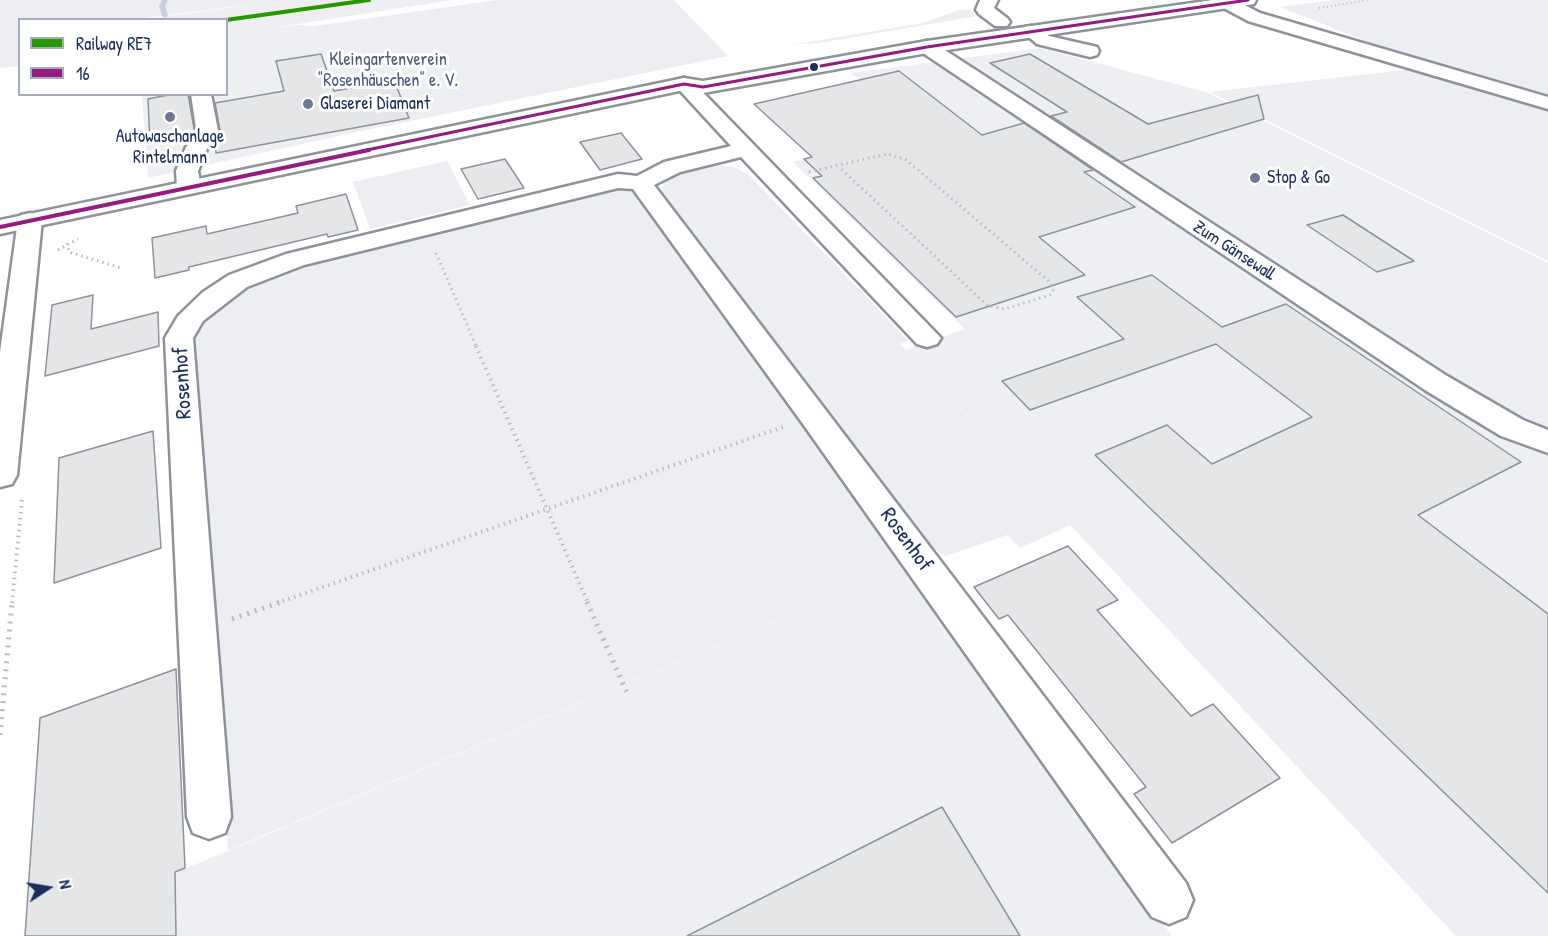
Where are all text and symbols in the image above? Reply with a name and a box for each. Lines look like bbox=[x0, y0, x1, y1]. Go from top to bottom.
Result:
legend bbox=[18, 18, 228, 96]
text: Railway RE7 bbox=[76, 31, 152, 56]
park label: Kleingartenverein "Rosenhäuschen" e. V. bbox=[318, 49, 458, 92]
text: 16 bbox=[76, 61, 90, 86]
unlabelled marker bbox=[808, 61, 820, 73]
place label: Glaserei Diamant bbox=[320, 93, 430, 115]
marker: Glaserei Diamant bbox=[301, 97, 315, 111]
marker: Autowaschanlage Rintelmann bbox=[163, 110, 177, 124]
place label: Autowaschanlage Rintelmann bbox=[116, 126, 224, 168]
place label: Stop & Go bbox=[1267, 167, 1330, 189]
marker: Stop & Go bbox=[1248, 171, 1262, 185]
street label: Zum Gänsewall bbox=[1189, 216, 1279, 286]
street label: Rosenhof bbox=[168, 346, 198, 420]
street label: Rosenhof bbox=[874, 503, 938, 577]
north arrow bbox=[18, 858, 78, 918]
text: N bbox=[54, 878, 77, 891]

